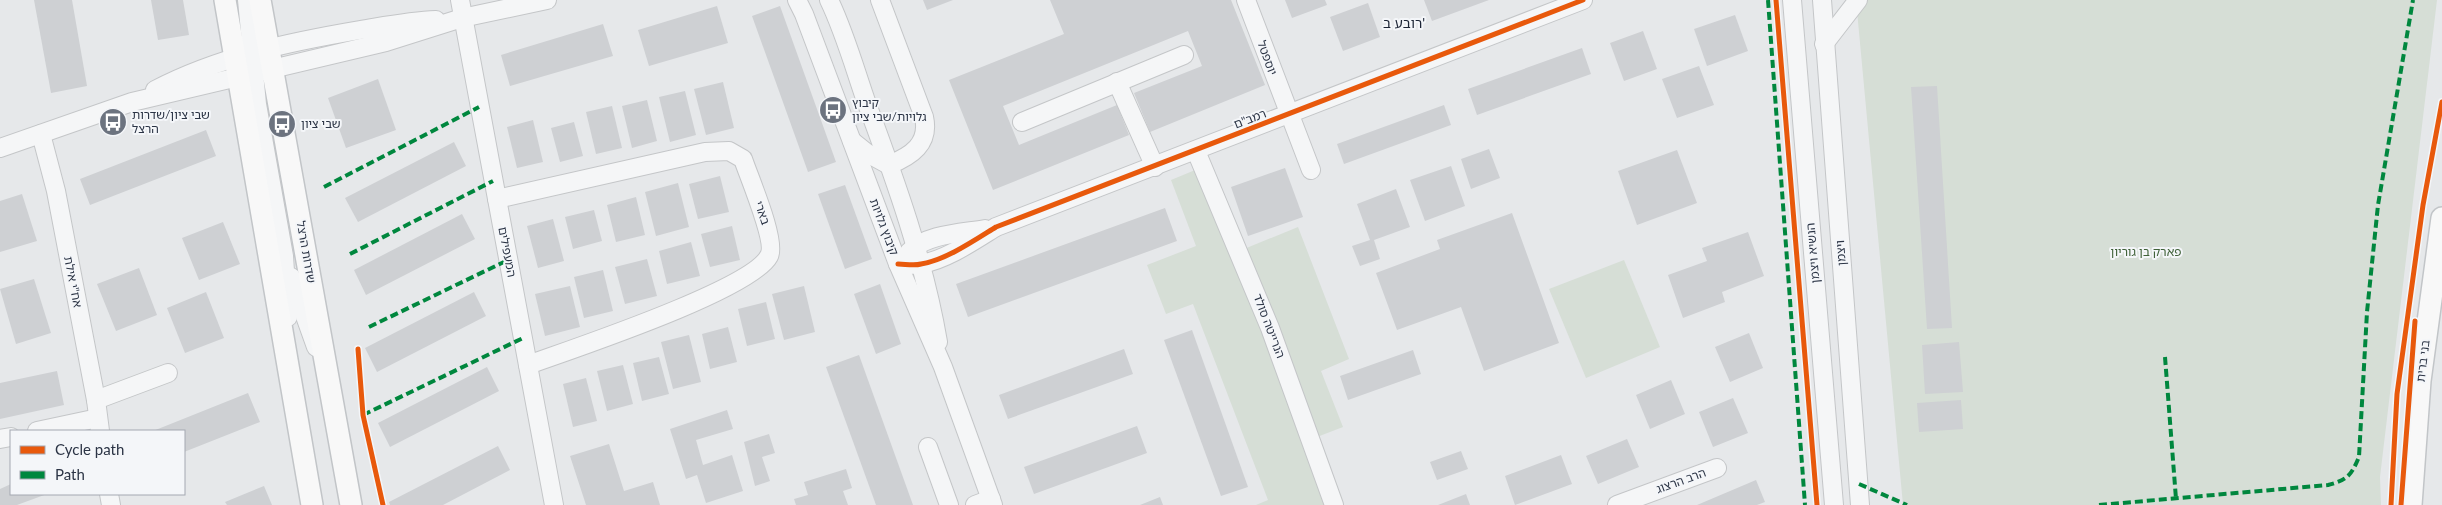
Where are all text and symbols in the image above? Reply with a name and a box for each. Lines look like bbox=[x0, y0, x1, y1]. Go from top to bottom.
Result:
district label: רובע ב' bbox=[1383, 14, 1425, 31]
street label: יוספטל bbox=[1254, 38, 1281, 77]
bus stop icon: קיבוץ גלויות/שבי ציון bbox=[818, 95, 848, 125]
place label: קיבוץ גלויות/שבי ציון bbox=[852, 95, 927, 124]
street label: רמב"ם bbox=[1231, 106, 1268, 132]
bus stop icon: שבי ציון/שדרות הרצל bbox=[98, 107, 128, 137]
place label: שבי ציון/שדרות הרצל bbox=[132, 107, 210, 136]
bus stop icon: שבי ציון bbox=[267, 109, 297, 139]
place label: שבי ציון bbox=[301, 116, 340, 131]
street label: קיבוץ גלויות bbox=[867, 196, 902, 258]
street label: בארי bbox=[751, 199, 774, 227]
street label: שדרות הרצל bbox=[294, 220, 319, 284]
street label: הנשיא ויצמן bbox=[1802, 222, 1823, 284]
street label: המעפילים bbox=[495, 225, 520, 278]
street label: ויצמן bbox=[1832, 240, 1849, 266]
park label: פארק בן גוריון bbox=[2111, 244, 2181, 259]
street label: אח"י אילת bbox=[61, 255, 86, 309]
street label: הנרייטה סולד bbox=[1250, 292, 1289, 360]
street label: בני ברית bbox=[2412, 339, 2433, 383]
legend bbox=[10, 430, 185, 495]
text: Cycle path bbox=[55, 440, 124, 458]
text: Path bbox=[55, 465, 85, 483]
street label: הרב הרצוג bbox=[1654, 465, 1708, 496]

